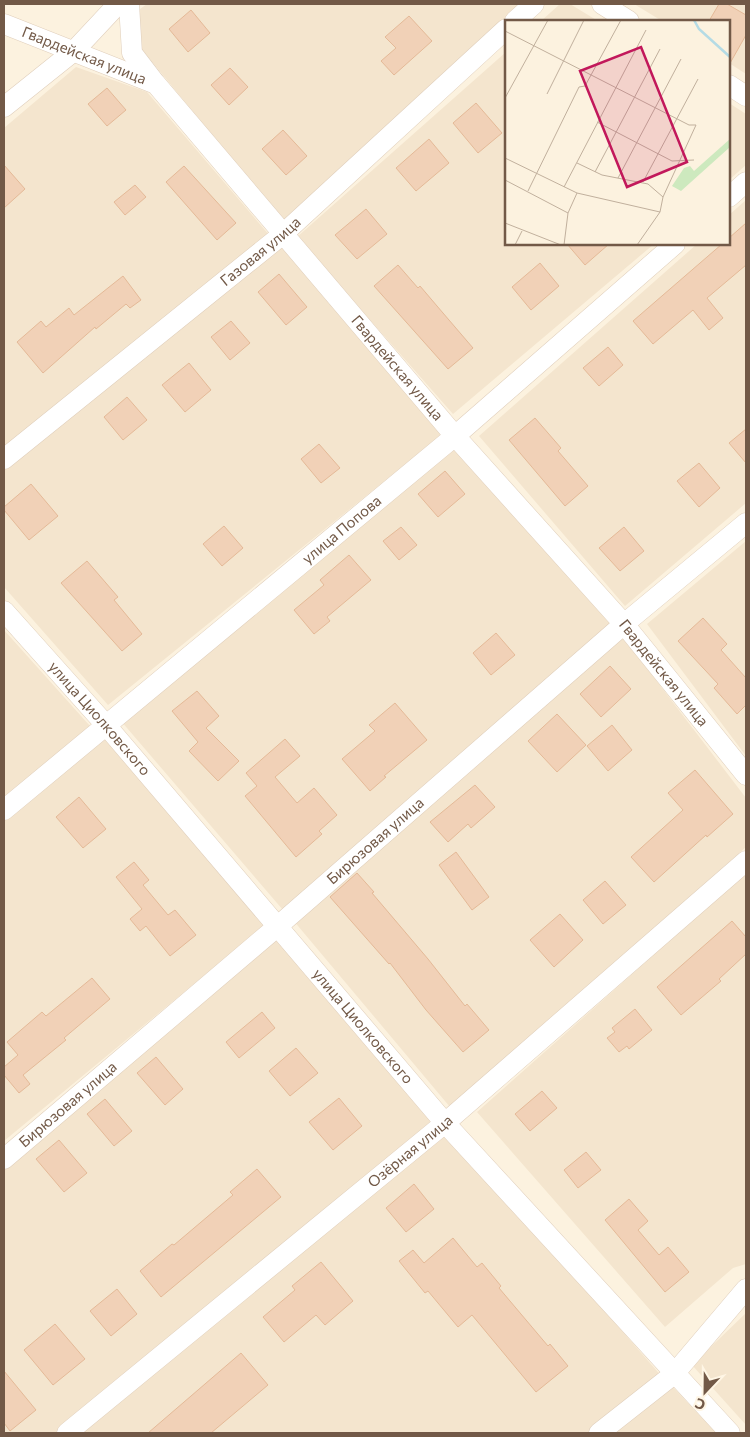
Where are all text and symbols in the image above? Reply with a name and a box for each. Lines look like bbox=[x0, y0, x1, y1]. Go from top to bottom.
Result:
inset map bbox=[505, 20, 730, 245]
street label: Гвардейская улица bbox=[20, 22, 149, 87]
street label: Газовая улица bbox=[216, 212, 304, 289]
street label: Гвардейская улица bbox=[348, 311, 448, 424]
street label: улица Попова bbox=[298, 491, 385, 567]
street label: Гвардейская улица bbox=[616, 615, 713, 729]
street label: улица Циолковского bbox=[45, 657, 155, 779]
street label: Бирюзовая улица bbox=[323, 793, 427, 887]
street label: улица Циолковского bbox=[309, 965, 418, 1087]
street label: Бирюзовая улица bbox=[15, 1057, 120, 1150]
street label: Озёрная улица bbox=[364, 1111, 456, 1191]
north arrow bbox=[680, 1367, 730, 1417]
text: С bbox=[692, 1395, 708, 1414]

